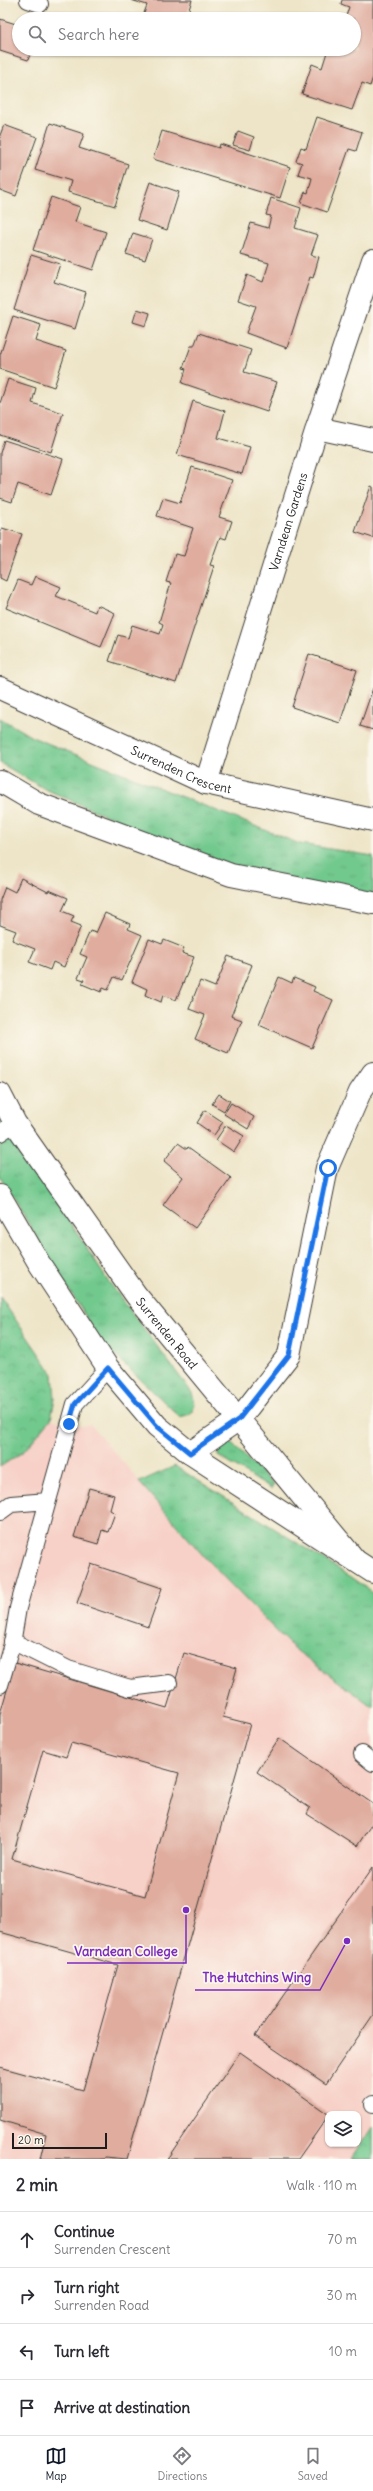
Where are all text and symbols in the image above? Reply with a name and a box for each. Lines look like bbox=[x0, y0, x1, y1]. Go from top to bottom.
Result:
search box bbox=[12, 12, 361, 56]
icon: search bbox=[26, 23, 48, 45]
text: Search here bbox=[58, 25, 139, 44]
street label: Varndean Gardens bbox=[265, 471, 310, 572]
street label: Surrenden Crescent bbox=[129, 742, 233, 796]
route start bbox=[319, 1159, 337, 1177]
street label: Surrenden Road bbox=[133, 1294, 201, 1372]
route end bbox=[60, 1415, 78, 1433]
callout: Varndean College bbox=[67, 1938, 186, 1963]
text: Varndean College bbox=[74, 1943, 178, 1960]
callout: The Hutchins Wing bbox=[195, 1965, 320, 1990]
text: The Hutchins Wing bbox=[203, 1969, 311, 1986]
map controls bbox=[325, 2111, 361, 2147]
button: layers bbox=[325, 2111, 361, 2147]
scale bar bbox=[12, 2131, 107, 2150]
text: 20 m bbox=[18, 2133, 44, 2147]
text: 2 min bbox=[16, 2174, 58, 2196]
text: Walk · 110 m bbox=[286, 2177, 357, 2194]
text: Continue bbox=[54, 2222, 115, 2241]
icon: ahead bbox=[16, 2229, 38, 2251]
text: 70 m bbox=[328, 2231, 357, 2248]
text: Surrenden Crescent bbox=[54, 2241, 170, 2258]
text: Turn right bbox=[54, 2278, 119, 2297]
icon: right bbox=[16, 2285, 38, 2307]
text: 30 m bbox=[327, 2287, 357, 2304]
text: Surrenden Road bbox=[54, 2297, 149, 2314]
icon: left bbox=[16, 2341, 38, 2363]
text: Turn left bbox=[54, 2342, 109, 2361]
text: 10 m bbox=[329, 2343, 357, 2360]
icon: arrive bbox=[16, 2397, 38, 2419]
text: Arrive at destination bbox=[54, 2398, 190, 2417]
tab: Map bbox=[45, 2445, 67, 2483]
tab: Directions bbox=[158, 2445, 207, 2483]
tab: Saved bbox=[298, 2445, 328, 2483]

